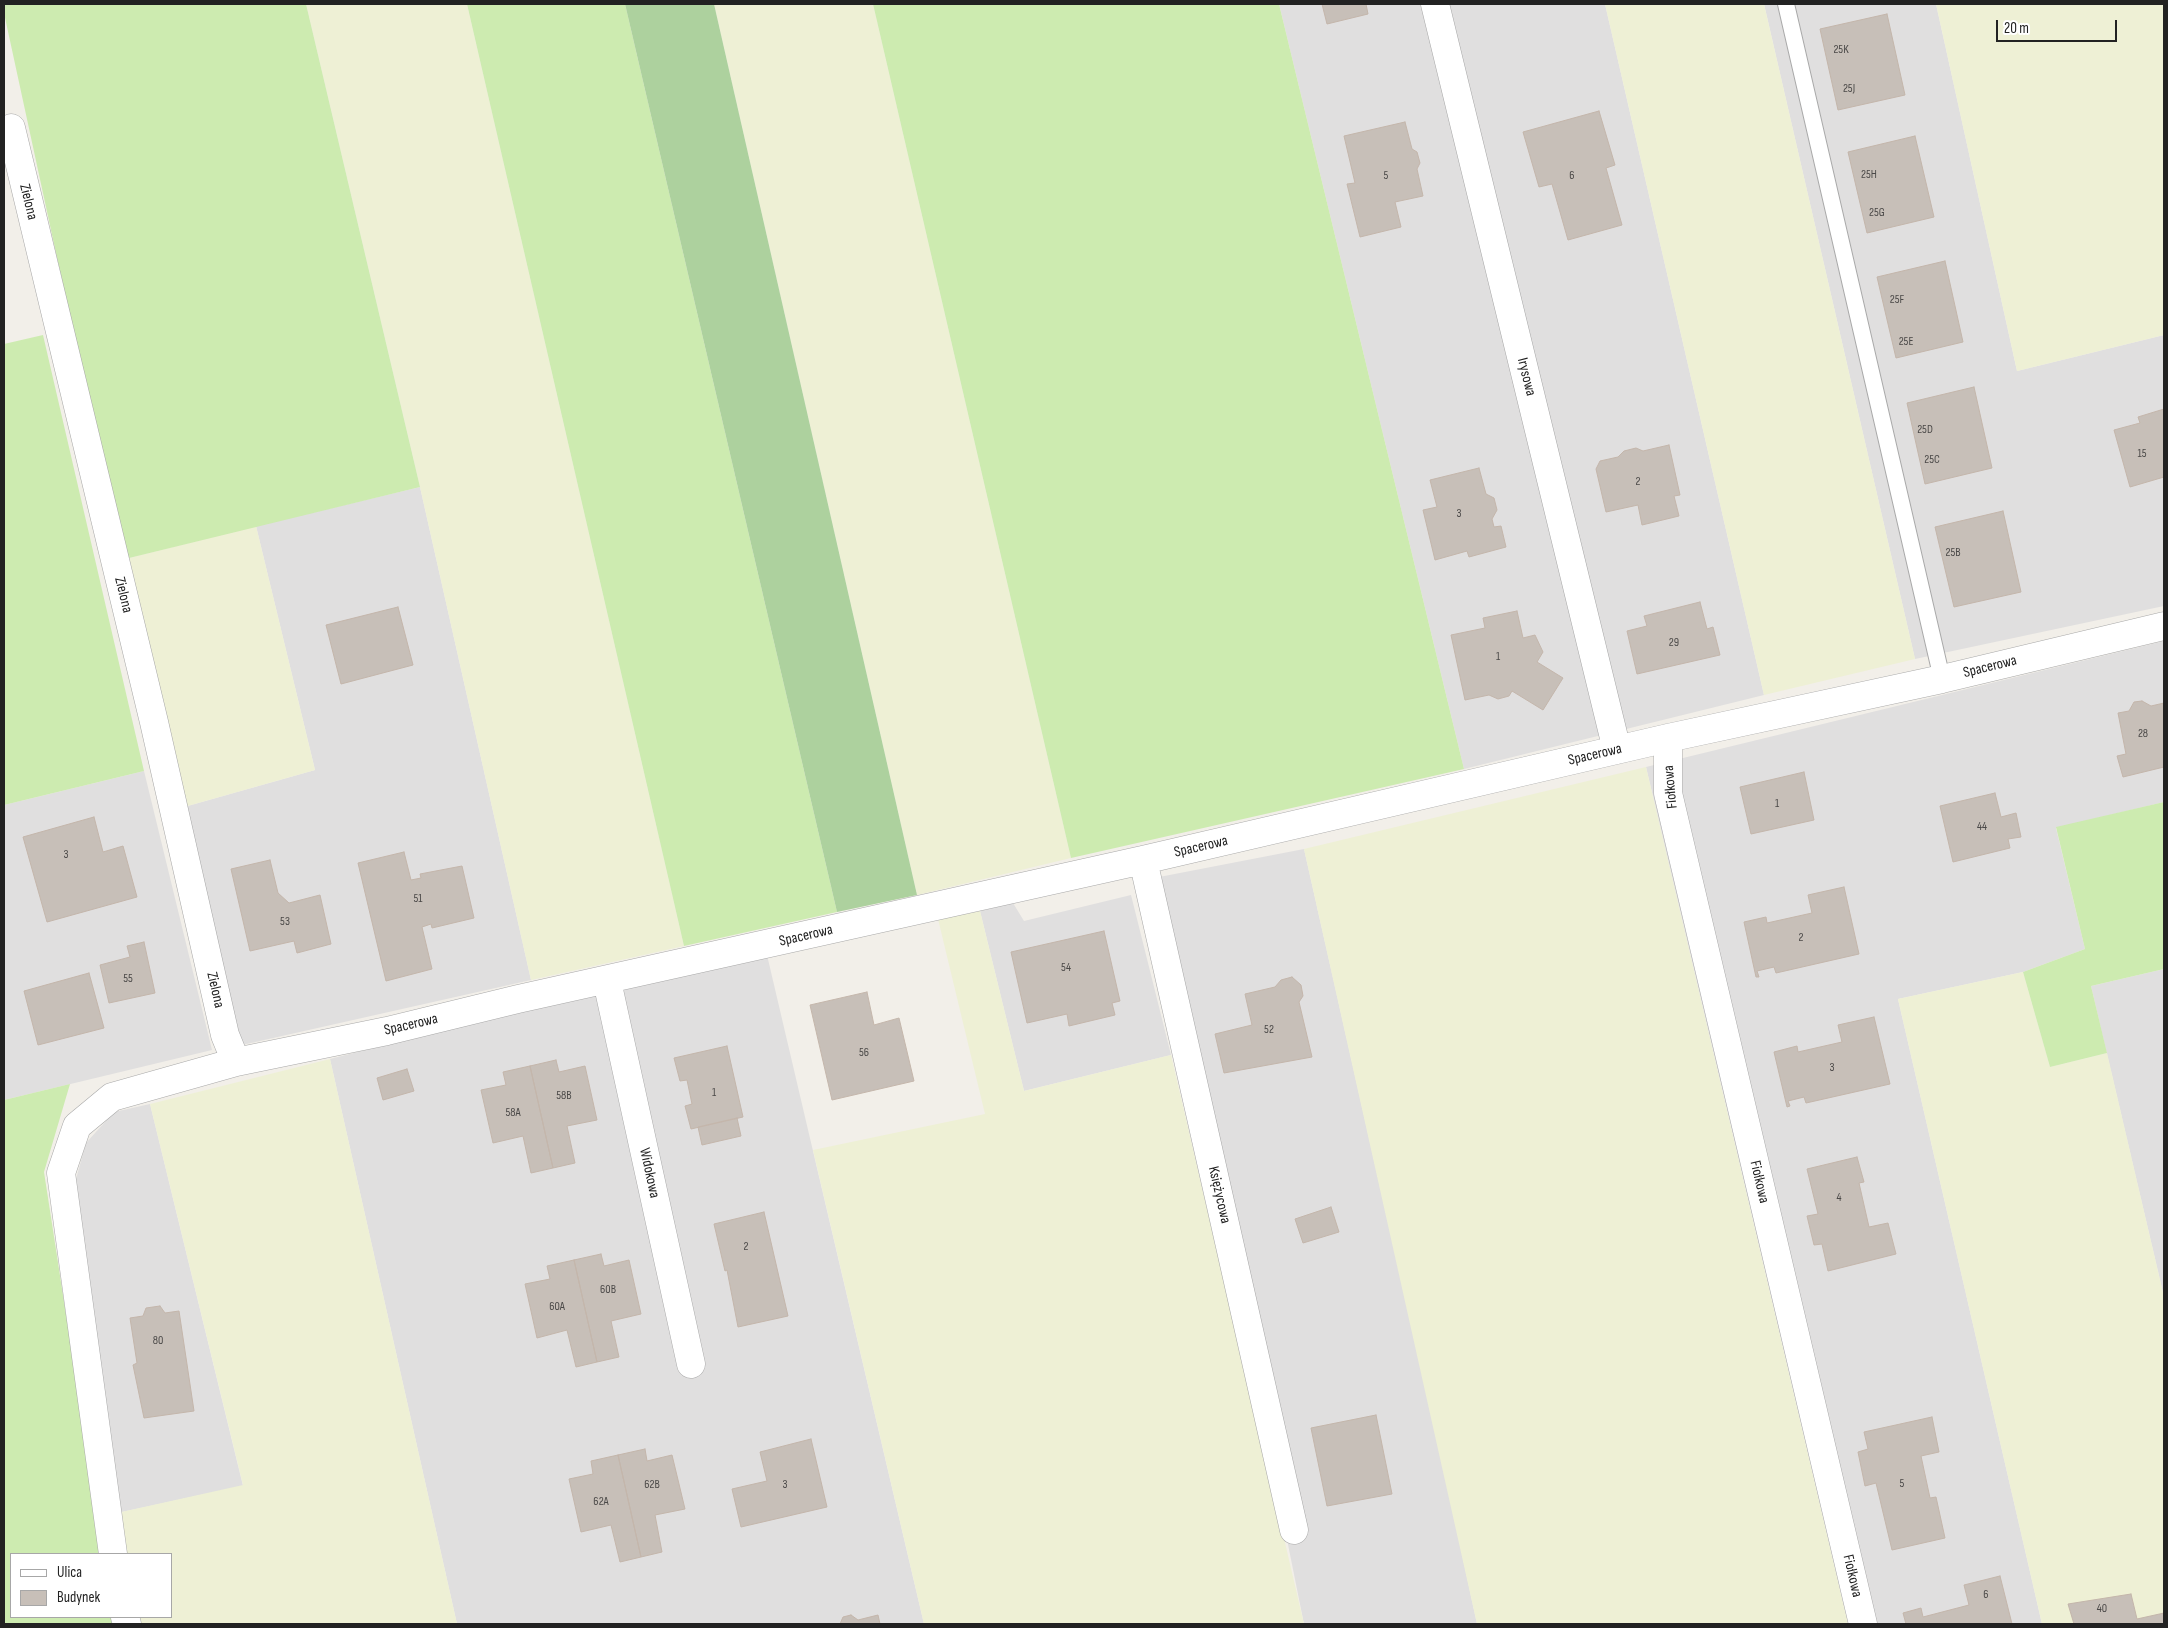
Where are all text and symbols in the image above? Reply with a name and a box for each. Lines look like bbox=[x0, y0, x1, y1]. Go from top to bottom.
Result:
scale bar bbox=[1998, 10, 2119, 42]
text: 20 m bbox=[2004, 19, 2029, 38]
house number: 25K bbox=[1833, 43, 1849, 57]
house number: 25J bbox=[1843, 82, 1855, 96]
house number: 25H bbox=[1861, 168, 1877, 182]
house number: 5 bbox=[1384, 169, 1388, 183]
house number: 6 bbox=[1569, 169, 1575, 183]
street label: Zielona bbox=[15, 182, 41, 222]
house number: 25G bbox=[1869, 206, 1885, 220]
house number: 25F bbox=[1890, 293, 1904, 307]
house number: 25E bbox=[1899, 335, 1913, 349]
street label: Irysowa bbox=[1513, 356, 1539, 398]
house number: 25D bbox=[1917, 423, 1933, 437]
house number: 15 bbox=[2137, 447, 2147, 461]
house number: 25C bbox=[1924, 453, 1940, 467]
house number: 2 bbox=[1636, 475, 1640, 489]
house number: 3 bbox=[1456, 507, 1462, 521]
house number: 25B bbox=[1945, 546, 1961, 560]
street label: Zielona bbox=[110, 575, 136, 615]
house number: 29 bbox=[1669, 636, 1679, 650]
house number: 1 bbox=[1496, 650, 1500, 664]
street label: Spacerowa bbox=[1961, 652, 2019, 682]
house number: 28 bbox=[2138, 727, 2148, 741]
street label: Spacerowa bbox=[1566, 740, 1624, 770]
street label: Fiołkowa bbox=[1660, 765, 1682, 809]
house number: 1 bbox=[1775, 797, 1779, 811]
house number: 44 bbox=[1977, 820, 1987, 834]
street label: Spacerowa bbox=[1172, 832, 1230, 862]
house number: 3 bbox=[63, 848, 69, 862]
house number: 51 bbox=[413, 892, 423, 906]
house number: 53 bbox=[280, 915, 290, 929]
street label: Spacerowa bbox=[777, 921, 835, 951]
house number: 2 bbox=[1799, 931, 1803, 945]
house number: 54 bbox=[1061, 961, 1071, 975]
street label: Zielona bbox=[202, 970, 228, 1010]
house number: 55 bbox=[123, 972, 133, 986]
street label: Spacerowa bbox=[382, 1010, 440, 1040]
house number: 52 bbox=[1264, 1023, 1274, 1037]
house number: 56 bbox=[859, 1046, 869, 1060]
house number: 3 bbox=[1829, 1061, 1835, 1075]
house number: 1 bbox=[712, 1086, 716, 1100]
house number: 58B bbox=[556, 1089, 572, 1103]
house number: 58A bbox=[505, 1106, 521, 1120]
street label: Widokowa bbox=[635, 1146, 663, 1200]
street label: Fiołkowa bbox=[1745, 1159, 1773, 1205]
street label: Księżycowa bbox=[1204, 1165, 1234, 1225]
house number: 4 bbox=[1836, 1191, 1842, 1205]
house number: 2 bbox=[744, 1240, 748, 1254]
house number: 60B bbox=[600, 1283, 616, 1297]
house number: 60A bbox=[549, 1300, 565, 1314]
house number: 80 bbox=[153, 1334, 163, 1348]
house number: 5 bbox=[1900, 1477, 1904, 1491]
house number: 62B bbox=[644, 1478, 660, 1492]
house number: 3 bbox=[782, 1478, 788, 1492]
house number: 62A bbox=[593, 1495, 609, 1509]
legend bbox=[10, 1553, 172, 1618]
street label: Fiołkowa bbox=[1838, 1553, 1866, 1599]
text: Ulica bbox=[57, 1563, 82, 1582]
text: Budynek bbox=[57, 1588, 100, 1607]
house number: 6 bbox=[1983, 1588, 1989, 1602]
house number: 40 bbox=[2097, 1602, 2107, 1616]

